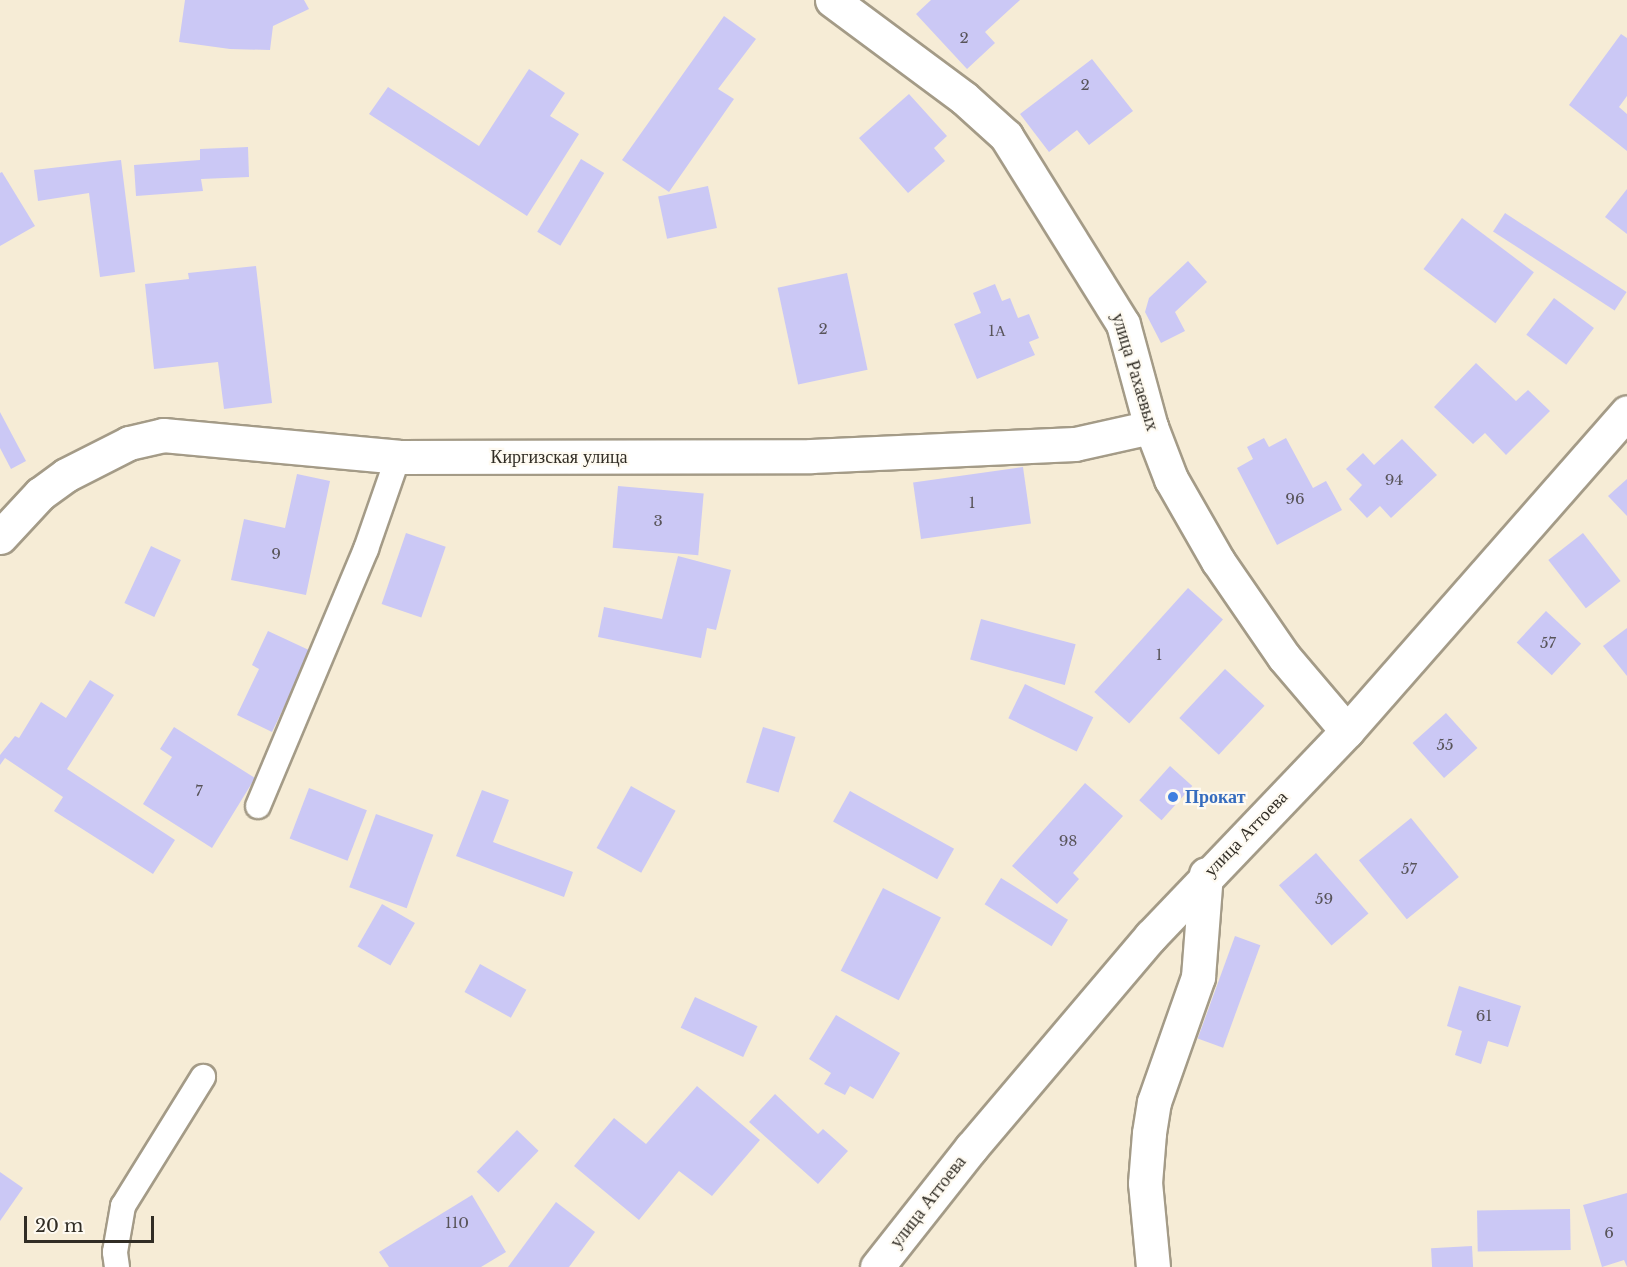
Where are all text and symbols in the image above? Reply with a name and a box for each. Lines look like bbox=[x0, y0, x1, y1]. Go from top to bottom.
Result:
house number: 2 bbox=[959, 29, 969, 47]
house number: 2 bbox=[1080, 76, 1090, 94]
street label: улица Рахаевых bbox=[1107, 311, 1163, 433]
house number: 2 bbox=[818, 320, 828, 338]
house number: 1А bbox=[988, 322, 1006, 340]
street label: Киргизская улица bbox=[490, 446, 628, 468]
house number: 94 bbox=[1385, 471, 1403, 489]
house number: 96 bbox=[1285, 490, 1305, 508]
house number: 1 bbox=[969, 494, 975, 512]
house number: 3 bbox=[653, 512, 663, 530]
house number: 9 bbox=[271, 545, 281, 563]
house number: 57 bbox=[1540, 634, 1556, 652]
house number: 1 bbox=[1156, 646, 1162, 664]
house number: 55 bbox=[1436, 736, 1454, 754]
house number: 7 bbox=[195, 782, 203, 800]
place label: Прокат bbox=[1185, 786, 1245, 808]
street label: улица Аттоева bbox=[1200, 787, 1292, 881]
marker: Прокат bbox=[1166, 790, 1180, 804]
house number: 98 bbox=[1059, 832, 1077, 850]
house number: 57 bbox=[1401, 860, 1417, 878]
house number: 59 bbox=[1315, 890, 1333, 908]
house number: 61 bbox=[1476, 1007, 1492, 1025]
street label: улица Аттоева bbox=[885, 1152, 971, 1252]
scale bar bbox=[27, 1204, 158, 1242]
house number: 110 bbox=[445, 1214, 469, 1232]
text: 20 m bbox=[35, 1215, 83, 1237]
house number: 6 bbox=[1604, 1224, 1614, 1242]

